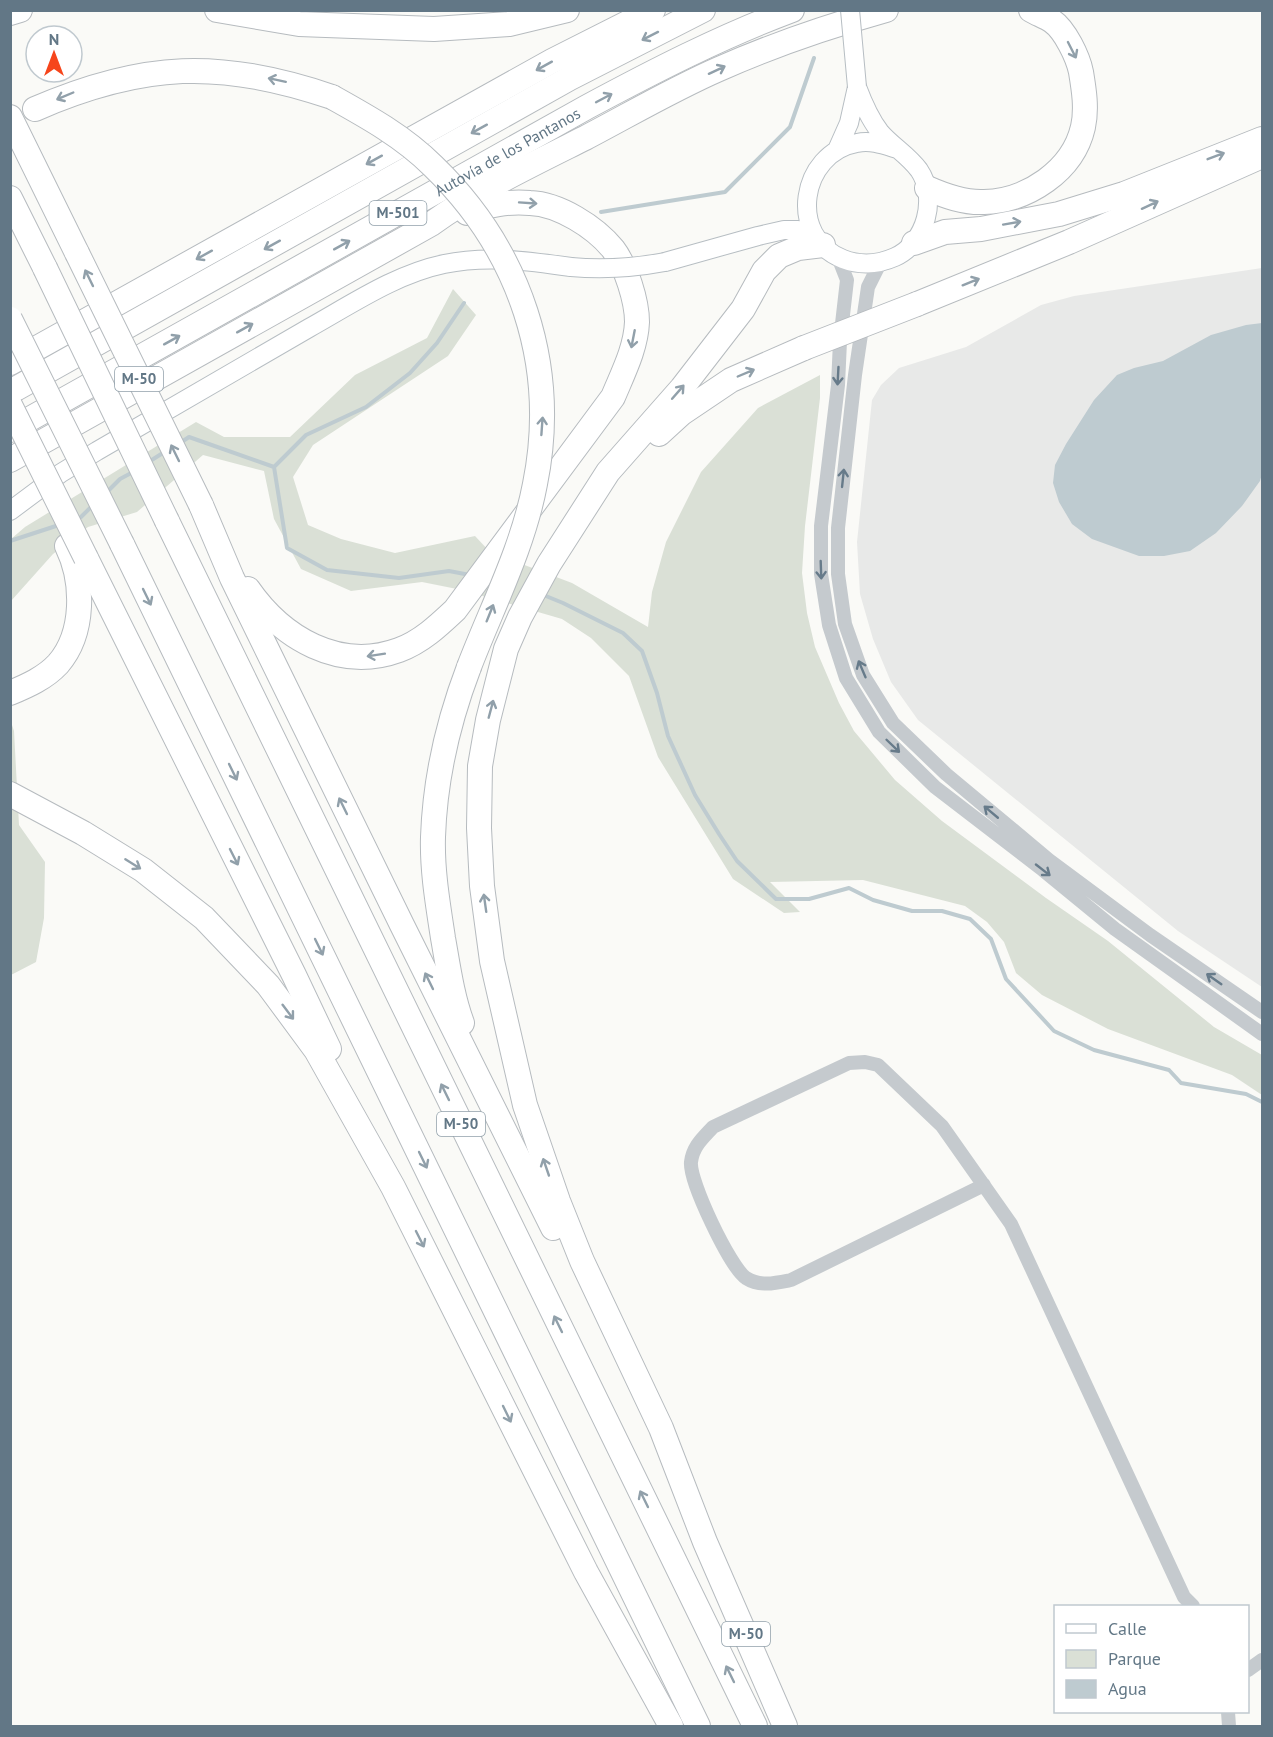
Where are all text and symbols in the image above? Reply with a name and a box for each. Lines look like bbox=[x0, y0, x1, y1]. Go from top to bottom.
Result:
north arrow bbox=[24, 24, 84, 84]
text: N bbox=[49, 29, 59, 49]
one-way arrow bbox=[642, 31, 660, 42]
one-way arrow bbox=[1066, 41, 1078, 58]
one-way arrow bbox=[536, 60, 553, 72]
one-way arrow bbox=[707, 64, 725, 76]
one-way arrow bbox=[267, 74, 287, 85]
one-way arrow bbox=[56, 91, 74, 102]
one-way arrow bbox=[594, 92, 612, 103]
street label: Autovía de los Pantanos bbox=[431, 103, 584, 200]
one-way arrow bbox=[471, 123, 488, 135]
one-way arrow bbox=[1207, 150, 1225, 161]
one-way arrow bbox=[366, 154, 383, 166]
one-way arrow bbox=[517, 198, 537, 209]
one-way arrow bbox=[1141, 199, 1159, 210]
road number: M-501 bbox=[370, 201, 426, 225]
one-way arrow bbox=[1002, 217, 1021, 228]
one-way arrow bbox=[333, 238, 350, 250]
one-way arrow bbox=[264, 239, 281, 251]
one-way arrow bbox=[196, 249, 213, 261]
one-way arrow bbox=[83, 269, 95, 287]
one-way arrow bbox=[961, 276, 980, 287]
one-way arrow bbox=[236, 322, 253, 334]
one-way arrow bbox=[627, 329, 638, 349]
one-way arrow bbox=[163, 334, 180, 346]
one-way arrow bbox=[832, 365, 843, 385]
road number: M-50 bbox=[115, 367, 163, 391]
one-way arrow bbox=[736, 367, 755, 378]
one-way arrow bbox=[671, 385, 685, 400]
one-way arrow bbox=[537, 417, 548, 437]
one-way arrow bbox=[168, 444, 180, 462]
one-way arrow bbox=[838, 469, 849, 489]
one-way arrow bbox=[816, 559, 827, 579]
one-way arrow bbox=[142, 587, 154, 605]
one-way arrow bbox=[485, 604, 496, 623]
one-way arrow bbox=[367, 649, 387, 660]
one-way arrow bbox=[856, 661, 867, 679]
one-way arrow bbox=[485, 700, 497, 719]
one-way arrow bbox=[886, 739, 901, 754]
one-way arrow bbox=[228, 762, 240, 780]
one-way arrow bbox=[337, 798, 349, 816]
one-way arrow bbox=[984, 805, 999, 819]
one-way arrow bbox=[229, 847, 241, 865]
one-way arrow bbox=[124, 858, 141, 870]
one-way arrow bbox=[1035, 864, 1051, 877]
one-way arrow bbox=[479, 894, 490, 913]
one-way arrow bbox=[314, 937, 326, 955]
one-way arrow bbox=[423, 973, 435, 991]
one-way arrow bbox=[1207, 973, 1223, 985]
one-way arrow bbox=[282, 1004, 295, 1020]
one-way arrow bbox=[439, 1083, 451, 1101]
road number: M-50 bbox=[437, 1112, 485, 1136]
one-way arrow bbox=[417, 1151, 429, 1169]
one-way arrow bbox=[540, 1158, 551, 1177]
one-way arrow bbox=[415, 1230, 426, 1248]
one-way arrow bbox=[552, 1315, 564, 1333]
one-way arrow bbox=[502, 1404, 514, 1422]
one-way arrow bbox=[638, 1490, 649, 1508]
legend bbox=[1054, 1605, 1249, 1713]
text: Calle bbox=[1108, 1617, 1147, 1640]
road number: M-50 bbox=[722, 1622, 770, 1646]
text: Parque bbox=[1108, 1647, 1161, 1670]
one-way arrow bbox=[723, 1665, 735, 1683]
text: Agua bbox=[1108, 1677, 1147, 1700]

